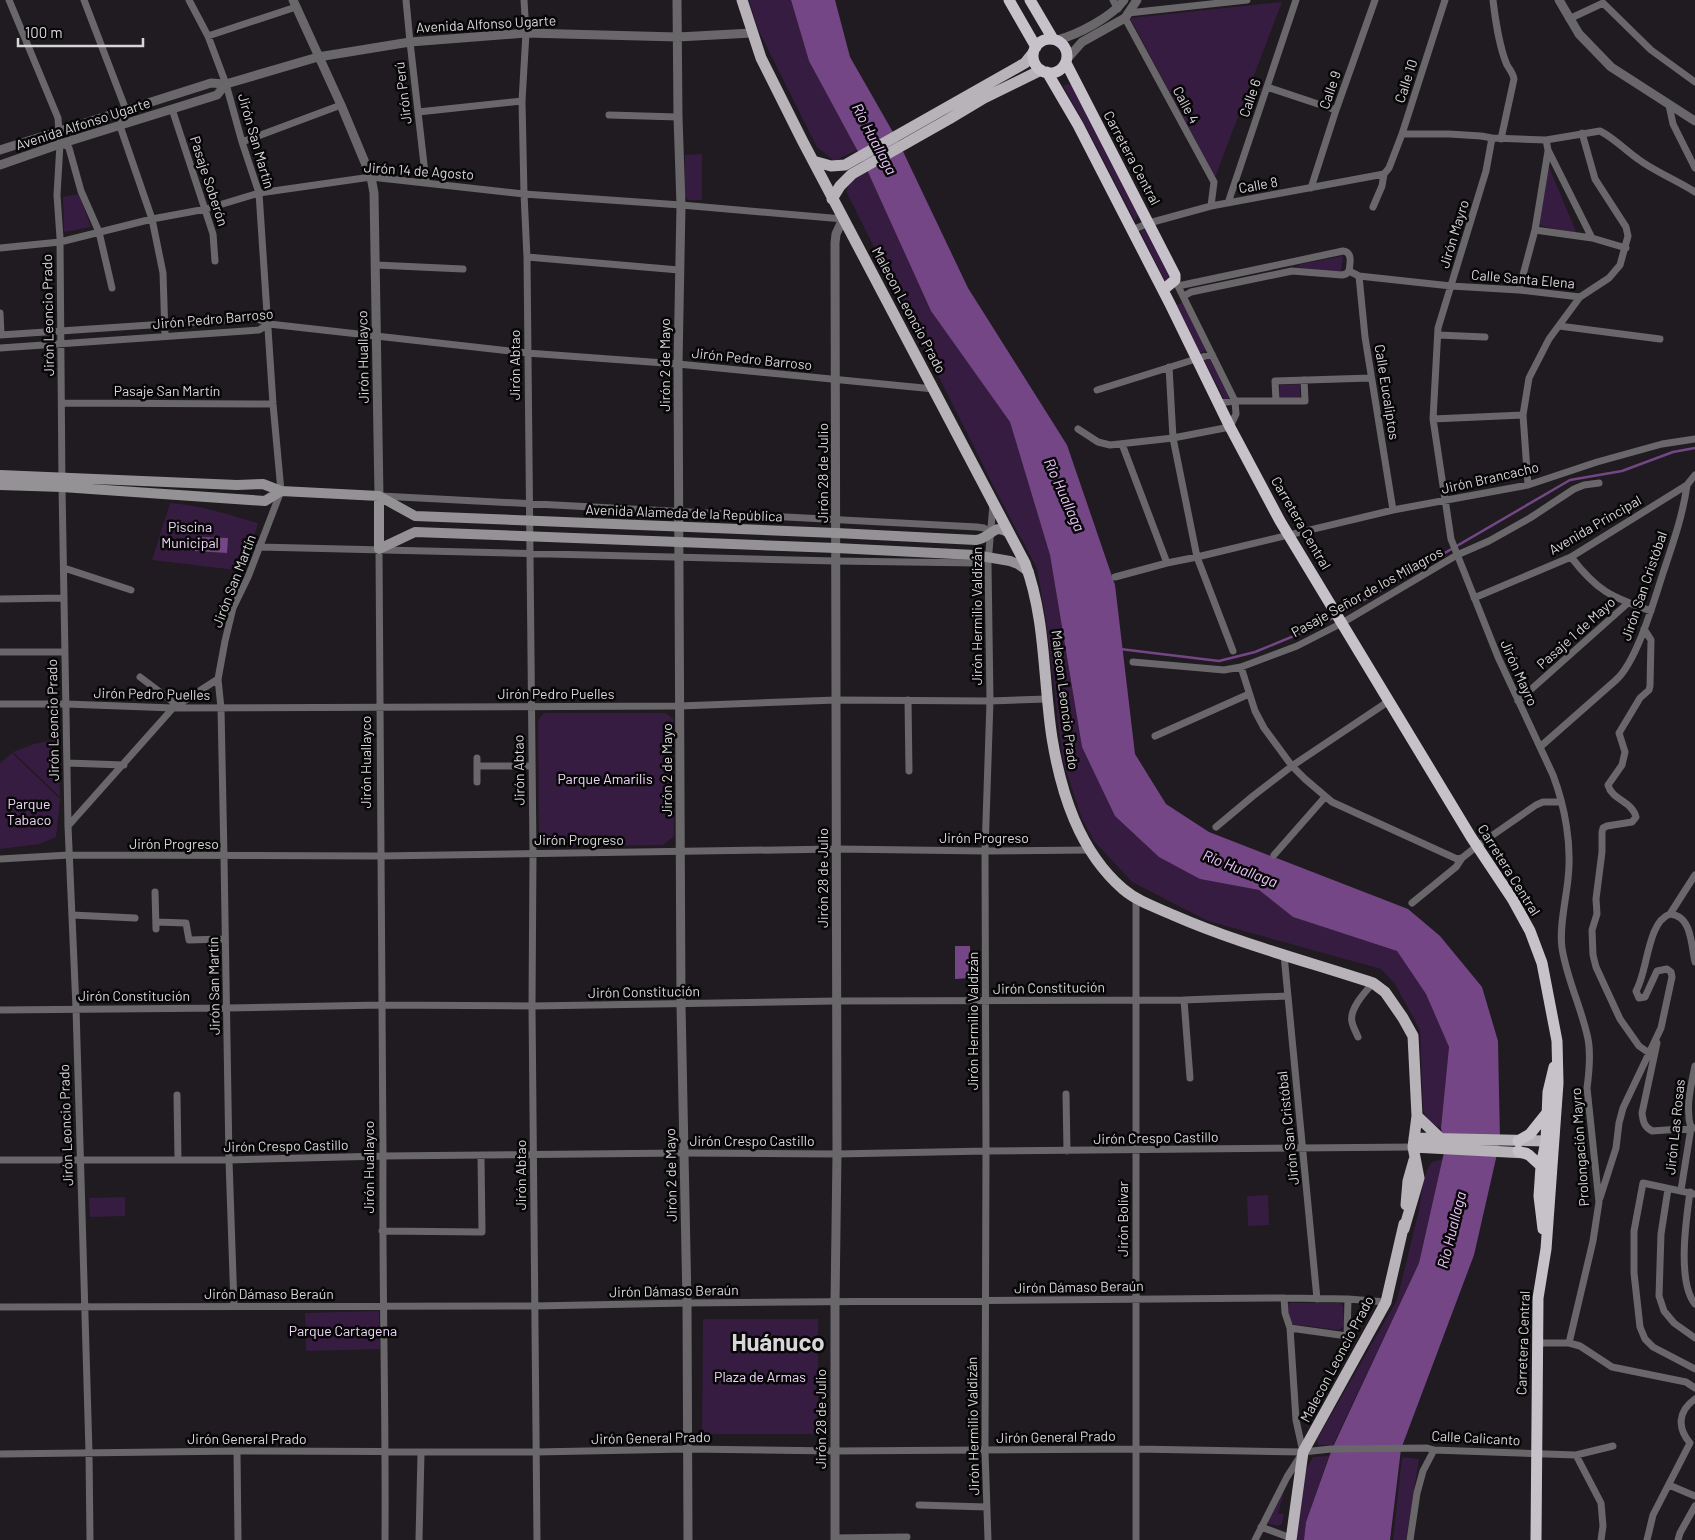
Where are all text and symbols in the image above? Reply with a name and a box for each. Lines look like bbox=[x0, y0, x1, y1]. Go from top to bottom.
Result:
street label: Avenida Alfonso Ugarte bbox=[415, 11, 557, 36]
scale bar bbox=[18, 15, 142, 47]
text: 100 m bbox=[25, 23, 63, 41]
street label: Calle 10 bbox=[1390, 57, 1421, 105]
street label: Jirón Perú bbox=[390, 61, 415, 125]
street label: Calle 9 bbox=[1315, 68, 1344, 111]
street label: Calle 6 bbox=[1235, 76, 1264, 119]
street label: Calle 4 bbox=[1170, 83, 1203, 126]
street label: Jirón San Martín bbox=[235, 91, 278, 190]
street label: Avenida Alfonso Ugarte bbox=[13, 94, 152, 153]
water label: Río Huallaga bbox=[849, 100, 901, 177]
street label: Carretera Central bbox=[1100, 108, 1164, 208]
street label: Pasaje Soberón bbox=[187, 134, 232, 228]
street label: Jirón 14 de Agosto bbox=[363, 158, 475, 183]
street label: Calle 8 bbox=[1237, 173, 1279, 196]
street label: Jirón Mayro bbox=[1435, 198, 1472, 270]
street label: Malecon Leoncio Prado bbox=[869, 244, 950, 376]
street label: Jirón Leoncio Prado bbox=[38, 254, 57, 376]
street label: Calle Santa Elena bbox=[1470, 266, 1576, 292]
street label: Jirón Pedro Barroso bbox=[152, 305, 274, 332]
street label: Jirón Huallayco bbox=[353, 310, 372, 404]
street label: Jirón 2 de Mayo bbox=[656, 318, 673, 412]
street label: Jirón Abtao bbox=[506, 330, 523, 400]
street label: Calle Eucaliptos bbox=[1372, 343, 1403, 441]
street label: Jirón Pedro Barroso bbox=[691, 344, 813, 373]
street label: Pasaje San Martín bbox=[114, 382, 220, 399]
street label: Jirón 28 de Julio bbox=[814, 423, 831, 523]
water label: Río Huallaga bbox=[1041, 455, 1089, 534]
street label: Jirón Brancacho bbox=[1439, 458, 1540, 497]
street label: Carretera Central bbox=[1268, 473, 1335, 572]
street label: Avenida Principal bbox=[1545, 491, 1644, 558]
street label: Avenida Alameda de la República bbox=[585, 501, 783, 524]
park label: Piscina Municipal bbox=[161, 518, 219, 551]
street label: Jirón San Cristóbal bbox=[1617, 529, 1670, 643]
street label: Jirón San Martín bbox=[208, 532, 259, 630]
street label: Pasaje Señor de los Milagros bbox=[1288, 543, 1446, 640]
street label: Jirón Hermilio Valdizán bbox=[968, 547, 985, 685]
street label: Pasaje 1 de Mayo bbox=[1533, 593, 1618, 672]
street label: Malecon Leoncio Prado bbox=[1048, 629, 1083, 771]
street label: Jirón Mayro bbox=[1497, 637, 1542, 709]
street label: Jirón Leoncio Prado bbox=[43, 659, 62, 781]
street label: Jirón Pedro Puelles bbox=[93, 684, 211, 703]
street label: Jirón Pedro Puelles bbox=[498, 685, 615, 702]
street label: Jirón Huallayco bbox=[357, 716, 374, 808]
street label: Jirón 2 de Mayo bbox=[658, 723, 675, 817]
street label: Jirón Abtao bbox=[509, 735, 528, 805]
park label: Parque Amarilis bbox=[557, 770, 653, 787]
park label: Parque Tabaco bbox=[7, 795, 51, 828]
street label: Carretera Central bbox=[1475, 821, 1544, 919]
street label: Jirón 28 de Julio bbox=[814, 828, 831, 928]
street label: Jirón Progreso bbox=[939, 829, 1029, 846]
street label: Jirón Progreso bbox=[534, 831, 624, 848]
street label: Jirón Progreso bbox=[129, 835, 219, 852]
water label: Río Huallaga bbox=[1201, 846, 1280, 891]
street label: Jirón San Martín bbox=[204, 937, 223, 1035]
street label: Jirón Hermilio Valdizán bbox=[964, 952, 981, 1090]
street label: Jirón Constitución bbox=[993, 978, 1105, 997]
street label: Jirón Constitución bbox=[588, 982, 700, 1001]
street label: Jirón Constitución bbox=[78, 987, 190, 1004]
street label: Jirón Leoncio Prado bbox=[55, 1064, 76, 1186]
street label: Jirón San Cristóbal bbox=[1273, 1070, 1302, 1186]
street label: Jirón Las Rosas bbox=[1661, 1078, 1688, 1176]
street label: Prolongación Mayro bbox=[1567, 1087, 1592, 1207]
street label: Jirón Huallayco bbox=[360, 1121, 377, 1213]
street label: Jirón 2 de Mayo bbox=[661, 1128, 680, 1222]
street label: Jirón Crespo Castillo bbox=[1093, 1128, 1219, 1147]
street label: Jirón Crespo Castillo bbox=[689, 1132, 815, 1149]
street label: Jirón Crespo Castillo bbox=[223, 1136, 349, 1155]
street label: Jirón Abtao bbox=[512, 1140, 529, 1210]
street label: Jirón Bolívar bbox=[1114, 1181, 1131, 1257]
water label: Río Huallaga bbox=[1433, 1189, 1469, 1270]
street label: Jirón Dámaso Beraún bbox=[1014, 1277, 1144, 1296]
street label: Jirón Dámaso Beraún bbox=[609, 1281, 739, 1300]
street label: Jirón Dámaso Beraún bbox=[204, 1285, 334, 1302]
street label: Carretera Central bbox=[1512, 1290, 1533, 1395]
street label: Malecon Leoncio Prado bbox=[1296, 1293, 1377, 1425]
park label: Parque Cartagena bbox=[289, 1322, 397, 1339]
district label: Huánuco bbox=[731, 1327, 825, 1356]
street label: Jirón Hermilio Valdizán bbox=[963, 1357, 982, 1495]
park label: Plaza de Armas bbox=[714, 1368, 806, 1385]
street label: Jirón 28 de Julio bbox=[812, 1369, 829, 1469]
street label: Jirón General Prado bbox=[996, 1427, 1116, 1446]
street label: Calle Calicanto bbox=[1431, 1427, 1521, 1448]
street label: Jirón General Prado bbox=[591, 1428, 711, 1447]
street label: Jirón General Prado bbox=[187, 1430, 307, 1447]

